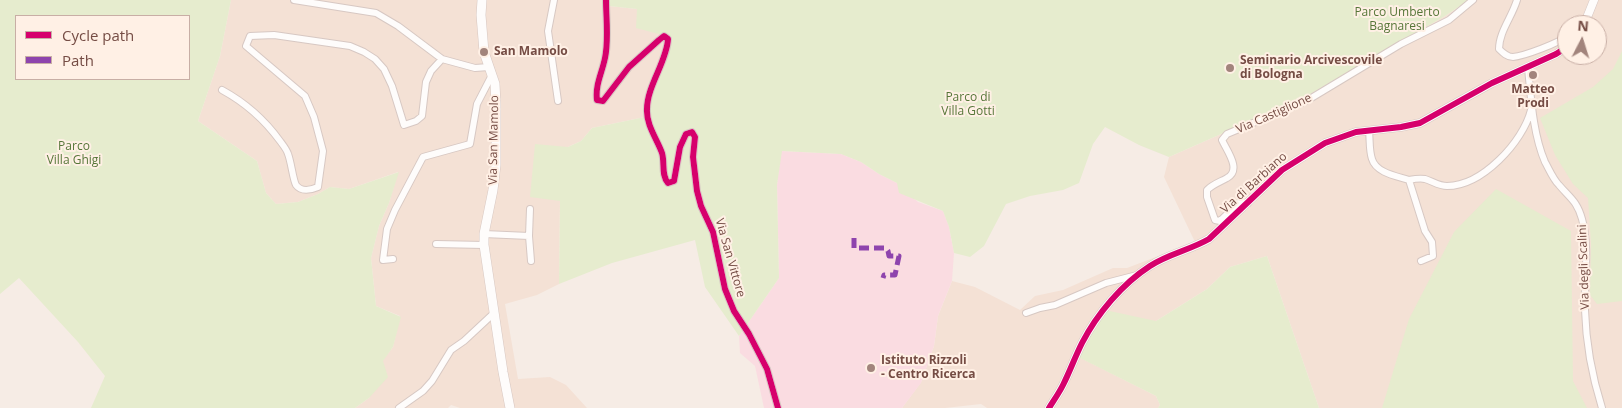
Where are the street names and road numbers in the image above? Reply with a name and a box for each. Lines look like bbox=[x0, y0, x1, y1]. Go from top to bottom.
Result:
street label: Via Castiglione bbox=[1234, 91, 1314, 137]
street label: Via San Mamolo bbox=[486, 95, 502, 185]
street label: Via di Barbiano bbox=[1218, 149, 1290, 217]
street label: Via San Vittore bbox=[712, 217, 748, 299]
street label: Via degli Scalini bbox=[1575, 224, 1593, 310]

